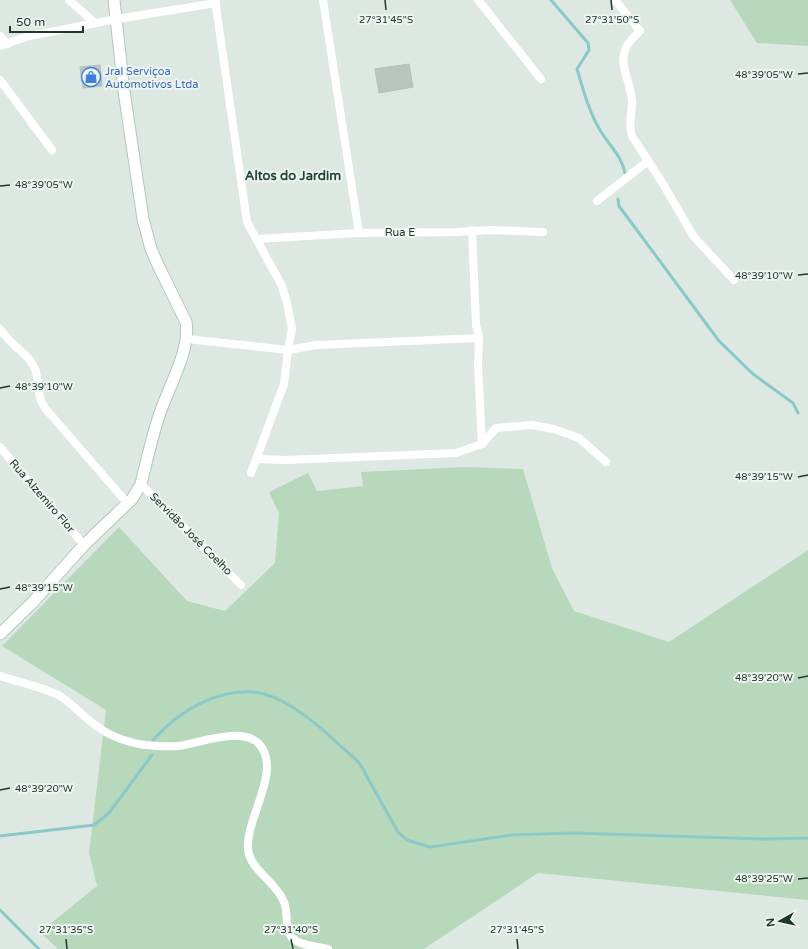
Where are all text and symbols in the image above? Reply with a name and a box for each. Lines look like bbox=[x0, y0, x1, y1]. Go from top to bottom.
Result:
scale bar bbox=[10, 8, 83, 34]
text: 27°31'45"S bbox=[359, 14, 413, 26]
text: 27°31'50"S bbox=[585, 14, 639, 26]
text: 50 m bbox=[16, 15, 45, 29]
place label: Jral Serviçoa Automotivos Ltda bbox=[105, 65, 198, 91]
shop icon: Jral Serviçoa Automotivos Ltda bbox=[80, 66, 102, 88]
text: 48°39'05"W bbox=[735, 69, 793, 81]
district label: Altos do Jardim bbox=[245, 168, 341, 184]
text: 48°39'05"W bbox=[15, 179, 73, 191]
street label: Rua E bbox=[385, 226, 415, 239]
text: 48°39'10"W bbox=[735, 270, 793, 282]
text: 48°39'10"W bbox=[15, 381, 73, 393]
street label: Rua Alzemiro Flor bbox=[7, 457, 78, 536]
text: 48°39'15"W bbox=[735, 471, 793, 483]
street label: Servidão José Coelho bbox=[147, 490, 235, 578]
text: 48°39'15"W bbox=[15, 582, 73, 594]
text: 48°39'20"W bbox=[735, 672, 793, 684]
text: 48°39'20"W bbox=[15, 783, 73, 795]
text: 48°39'25"W bbox=[735, 873, 793, 885]
north arrow bbox=[760, 901, 800, 941]
text: N bbox=[764, 917, 778, 928]
text: 27°31'35"S bbox=[39, 924, 93, 936]
text: 27°31'40"S bbox=[264, 924, 318, 936]
text: 27°31'45"S bbox=[490, 924, 544, 936]

